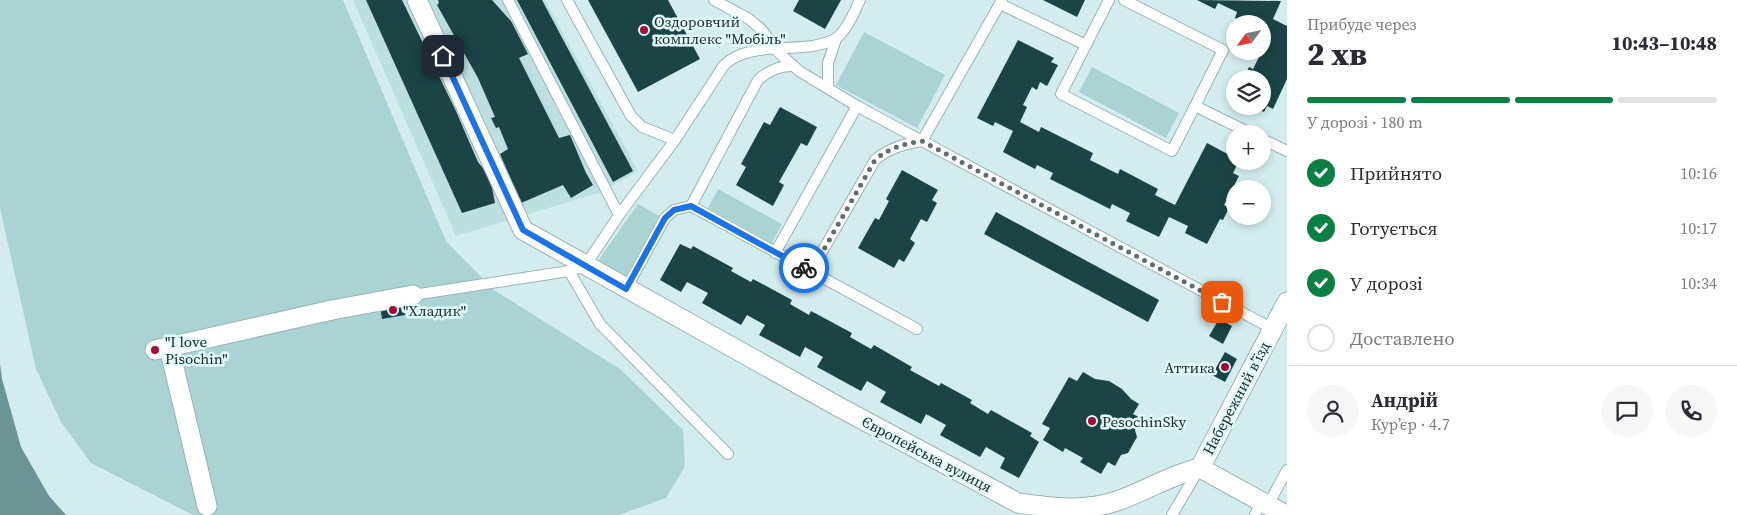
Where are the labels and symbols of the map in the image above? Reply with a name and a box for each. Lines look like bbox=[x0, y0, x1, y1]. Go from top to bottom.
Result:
place label: Оздоровчий комплекс "Мобіль" bbox=[654, 11, 786, 49]
north arrow bbox=[1226, 15, 1271, 60]
marker: Оздоровчий комплекс "Мобіль" bbox=[638, 24, 650, 36]
pin bbox=[422, 35, 464, 77]
courier bbox=[779, 243, 829, 293]
pin bbox=[1201, 281, 1243, 323]
place label: "Хладик" bbox=[403, 300, 466, 321]
marker: "Хладик" bbox=[387, 304, 399, 316]
place label: "I love Pisochin" bbox=[165, 331, 228, 369]
street label: Набережний в’їзд bbox=[1197, 337, 1275, 458]
marker: "I love Pisochin" bbox=[149, 344, 161, 356]
place label: Аттика bbox=[1164, 357, 1215, 378]
marker: Аттика bbox=[1219, 361, 1231, 373]
street label: Європейська вулиця bbox=[858, 411, 996, 497]
place label: PesochinSky bbox=[1102, 411, 1186, 432]
marker: PesochinSky bbox=[1086, 415, 1098, 427]

